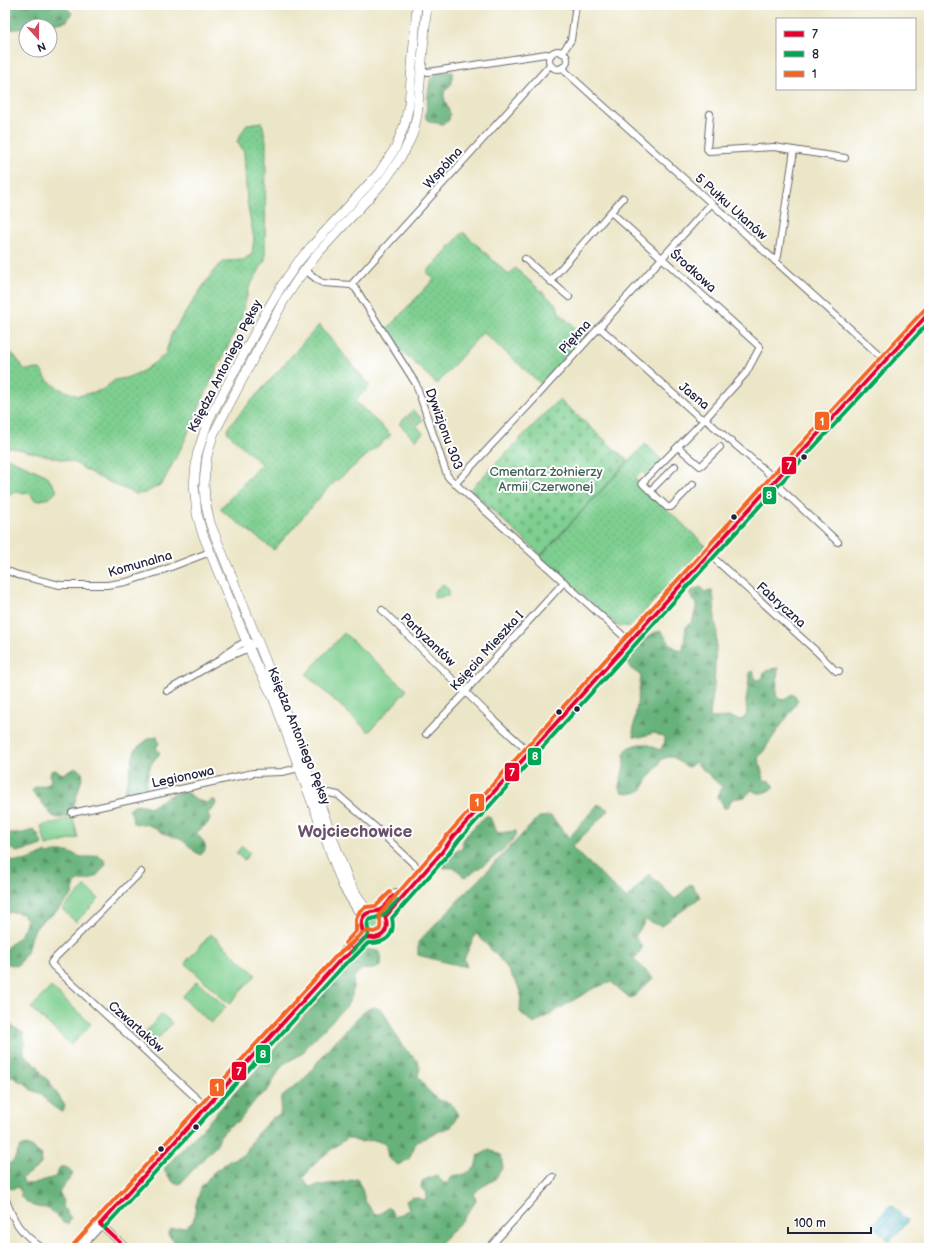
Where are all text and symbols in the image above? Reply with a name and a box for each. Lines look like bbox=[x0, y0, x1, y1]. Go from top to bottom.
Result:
north arrow bbox=[18, 18, 58, 58]
legend bbox=[776, 18, 916, 90]
text: 7 bbox=[812, 27, 818, 42]
text: N bbox=[35, 39, 48, 54]
text: 8 bbox=[812, 47, 819, 62]
text: 1 bbox=[812, 67, 817, 82]
street label: Wspólna bbox=[420, 144, 466, 192]
street label: 5 Pułku Ułanów bbox=[692, 170, 771, 244]
street label: Środkowa bbox=[667, 245, 720, 296]
street label: Księdza Antoniego Pęksy bbox=[185, 297, 266, 435]
street label: Piękna bbox=[556, 317, 594, 357]
street label: Jasna bbox=[675, 379, 713, 413]
street label: Dywizjonu 303 bbox=[422, 386, 466, 472]
line badge: 1 bbox=[814, 411, 830, 431]
text: 1 bbox=[820, 415, 824, 428]
unlabelled marker bbox=[799, 452, 809, 462]
line badge: 7 bbox=[781, 456, 797, 475]
text: 7 bbox=[786, 459, 792, 472]
park label: Cmentarz żołnierzy Armii Czerwonej bbox=[489, 464, 603, 495]
line badge: 8 bbox=[762, 486, 777, 505]
text: 8 bbox=[766, 489, 773, 502]
unlabelled marker bbox=[729, 512, 739, 522]
street label: Komunalna bbox=[106, 547, 174, 581]
street label: Fabryczna bbox=[753, 579, 809, 631]
street label: Księcia Mieszka I bbox=[447, 608, 527, 694]
street label: Partyzantów bbox=[397, 610, 459, 670]
street label: Księdza Antoniego Pęksy bbox=[264, 665, 334, 807]
unlabelled marker bbox=[572, 704, 582, 714]
unlabelled marker bbox=[554, 707, 564, 717]
line badge: 8 bbox=[527, 747, 542, 766]
text: 8 bbox=[532, 750, 539, 763]
line badge: 7 bbox=[504, 762, 520, 782]
street label: Legionowa bbox=[150, 763, 216, 791]
text: 7 bbox=[509, 766, 515, 779]
line badge: 1 bbox=[469, 793, 485, 812]
text: 1 bbox=[475, 796, 479, 809]
district label: Wojciechowice bbox=[298, 822, 413, 842]
street label: Czwartaków bbox=[105, 998, 167, 1056]
line badge: 8 bbox=[255, 1044, 271, 1064]
text: 8 bbox=[260, 1048, 267, 1061]
line badge: 7 bbox=[231, 1061, 247, 1081]
text: 7 bbox=[236, 1065, 242, 1078]
line badge: 1 bbox=[209, 1078, 225, 1097]
text: 1 bbox=[215, 1081, 219, 1094]
unlabelled marker bbox=[191, 1122, 201, 1132]
unlabelled marker bbox=[156, 1144, 166, 1154]
scale bar bbox=[788, 1209, 871, 1235]
text: 100 m bbox=[794, 1216, 826, 1231]

